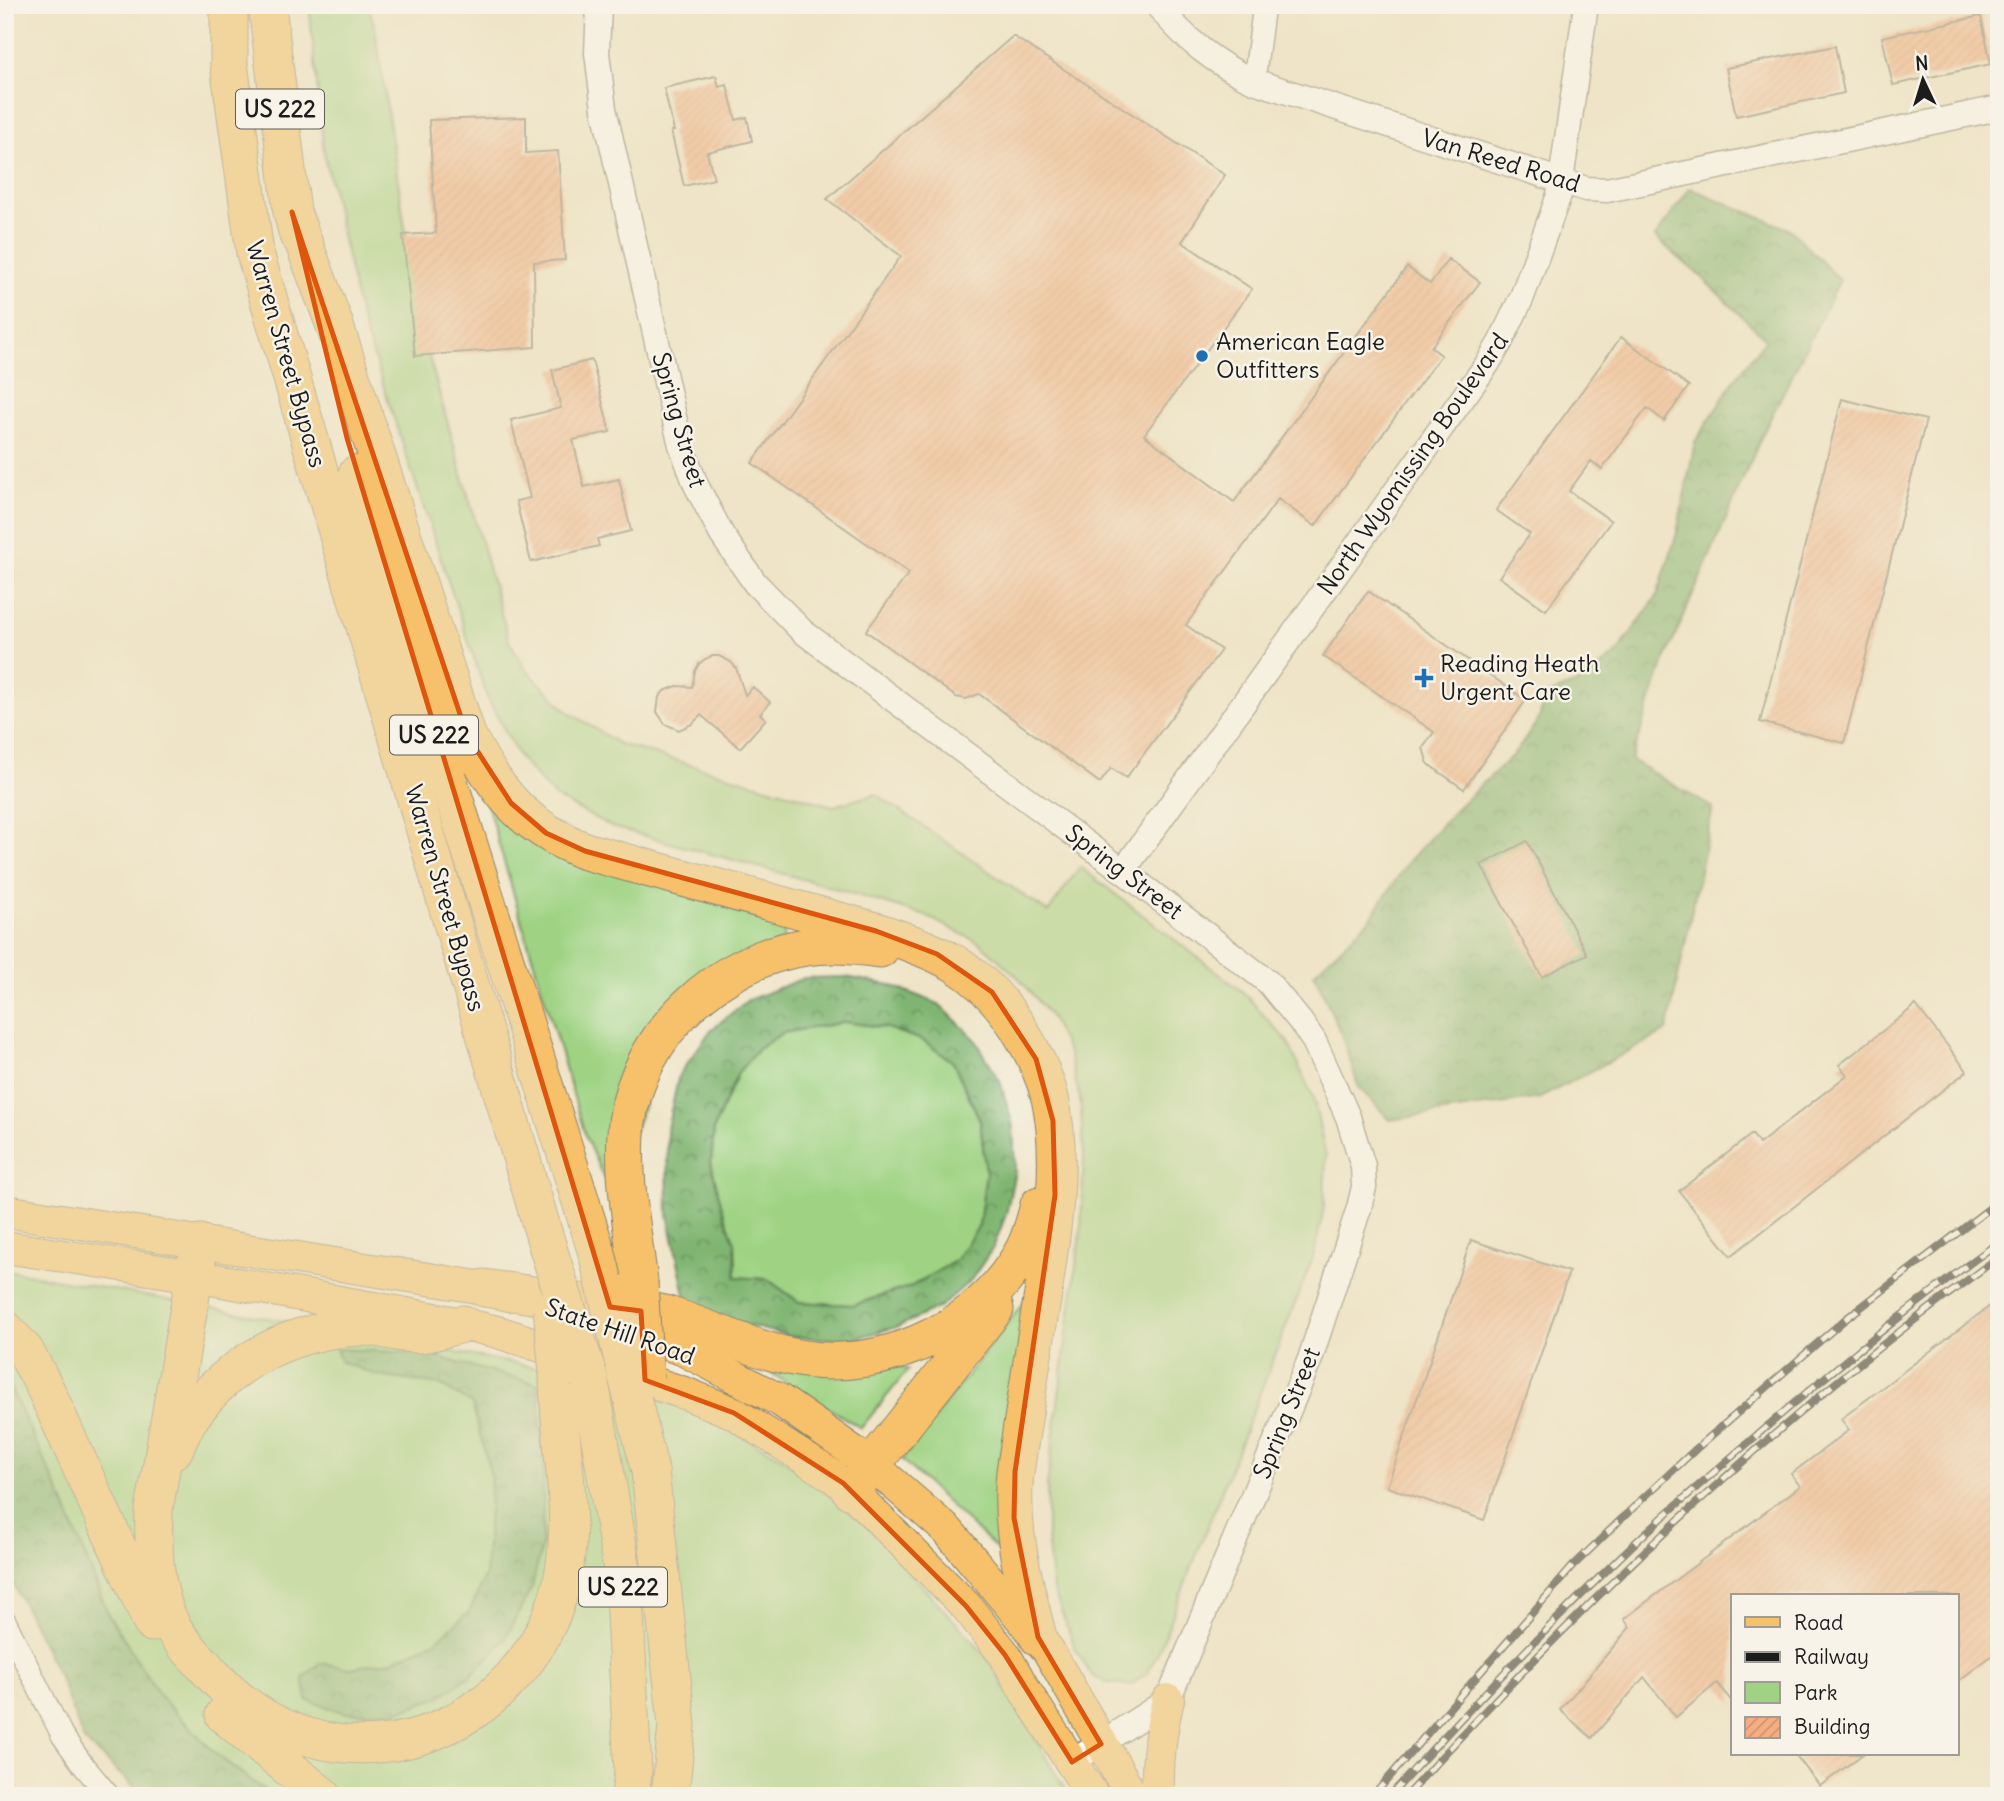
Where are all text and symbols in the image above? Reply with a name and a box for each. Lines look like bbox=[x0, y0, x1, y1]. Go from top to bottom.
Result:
north arrow bbox=[1888, 46, 1958, 116]
text: N bbox=[1914, 51, 1929, 75]
road number: US 222 bbox=[236, 90, 324, 128]
street label: Van Reed Road bbox=[1418, 122, 1584, 198]
street label: Warren Street Bypass bbox=[240, 237, 334, 471]
place label: American Eagle Outfitters bbox=[1216, 326, 1385, 384]
street label: North Wyomissing Boulevard bbox=[1310, 327, 1514, 600]
marker: American Eagle Outfitters bbox=[1194, 348, 1210, 364]
street label: Spring Street bbox=[646, 349, 714, 491]
place label: Reading Heath Urgent Care bbox=[1440, 648, 1599, 706]
marker: Reading Heath Urgent Care bbox=[1414, 668, 1434, 688]
road number: US 222 bbox=[390, 716, 478, 754]
street label: Warren Street Bypass bbox=[399, 781, 493, 1015]
street label: Spring Street bbox=[1060, 817, 1189, 925]
street label: State Hill Road bbox=[541, 1291, 699, 1371]
street label: Spring Street bbox=[1246, 1342, 1326, 1483]
road number: US 222 bbox=[579, 1568, 667, 1606]
legend bbox=[1731, 1594, 1958, 1756]
text: Road bbox=[1794, 1609, 1843, 1636]
text: Railway bbox=[1794, 1643, 1869, 1670]
text: Park bbox=[1794, 1679, 1837, 1706]
text: Building bbox=[1794, 1713, 1870, 1740]

